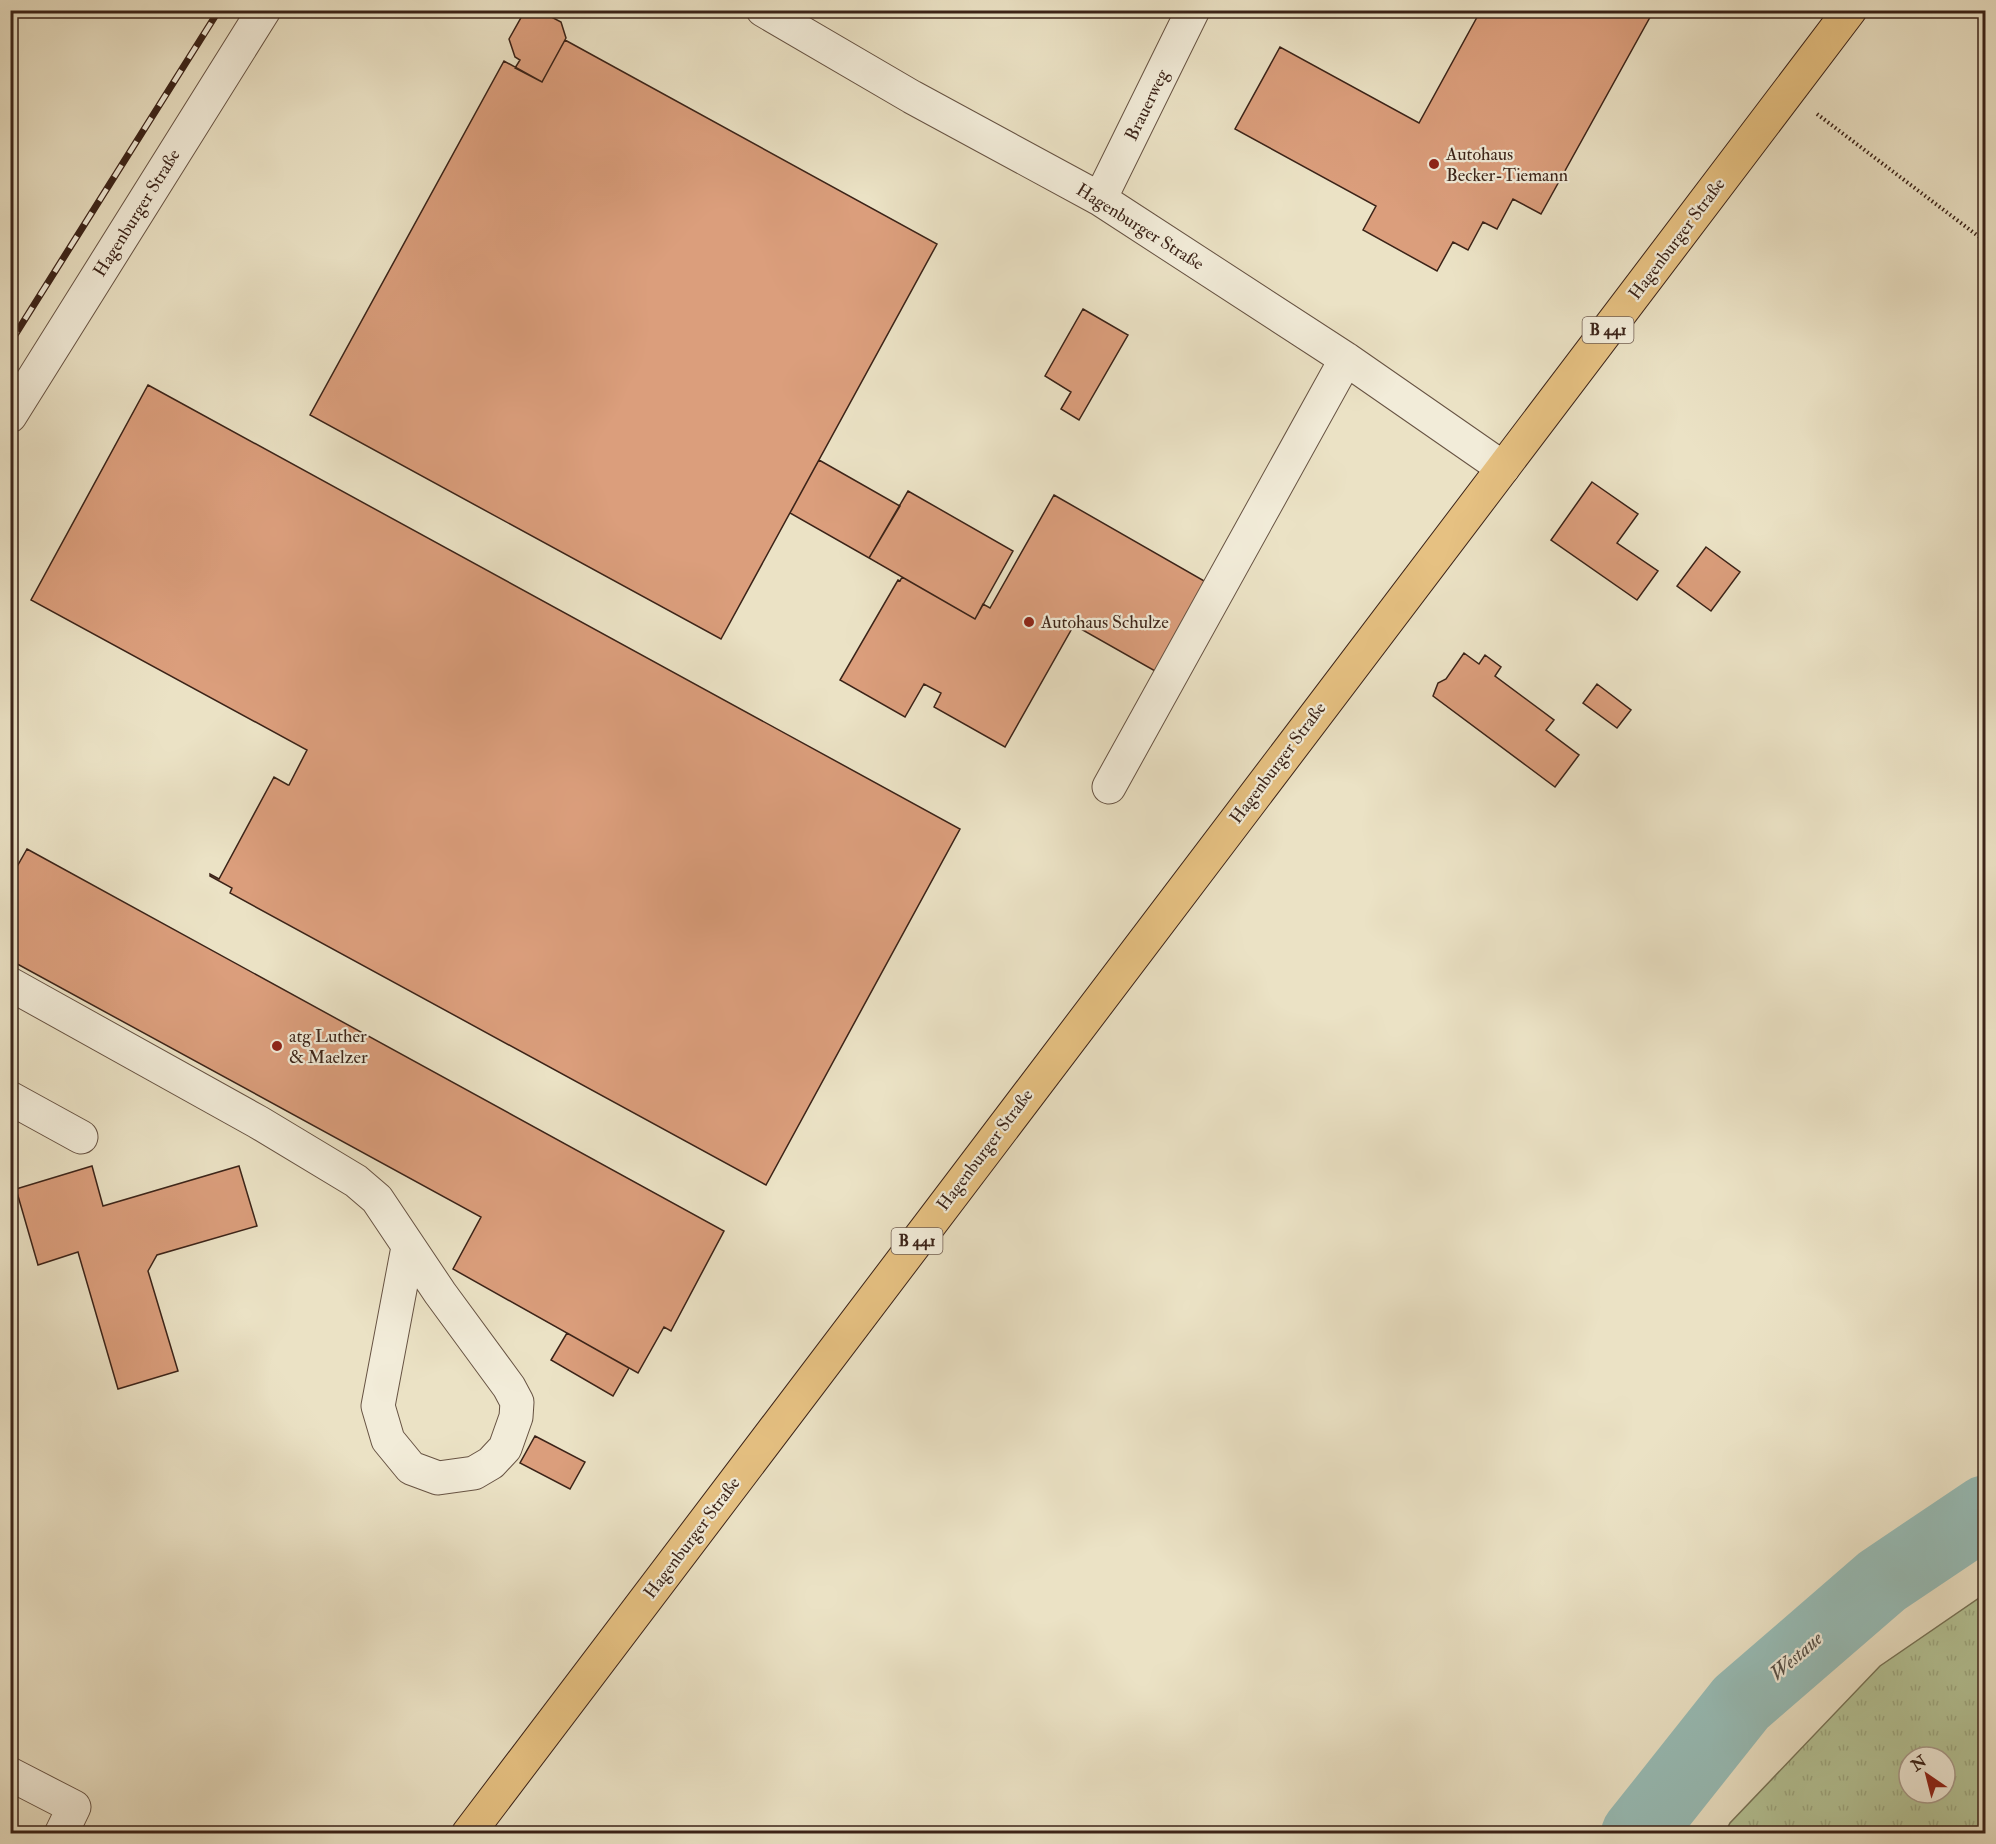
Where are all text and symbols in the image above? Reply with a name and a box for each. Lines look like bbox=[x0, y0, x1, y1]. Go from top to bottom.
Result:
street label: Brauerweg bbox=[1120, 64, 1175, 145]
place label: Autohaus Becker-Tiemann bbox=[1445, 143, 1568, 187]
street label: Hagenburger Straße bbox=[88, 144, 186, 281]
marker: Autohaus Becker-Tiemann bbox=[1427, 157, 1441, 171]
street label: Hagenburger Straße bbox=[1624, 173, 1731, 304]
street label: Hagenburger Straße bbox=[1072, 178, 1209, 276]
road number: B 441 bbox=[1582, 317, 1634, 343]
place label: Autohaus Schulze bbox=[1040, 611, 1169, 634]
marker: Autohaus Schulze bbox=[1022, 615, 1036, 629]
street label: Hagenburger Straße bbox=[1225, 697, 1332, 828]
place label: atg Luther & Maelzer bbox=[289, 1025, 368, 1069]
marker: atg Luther & Maelzer bbox=[270, 1039, 284, 1053]
street label: Hagenburger Straße bbox=[932, 1084, 1039, 1215]
road number: B 441 bbox=[892, 1228, 942, 1254]
street label: Hagenburger Straße bbox=[639, 1472, 746, 1603]
water label: Westaue bbox=[1764, 1626, 1828, 1686]
north arrow bbox=[1897, 1745, 1957, 1805]
text: N bbox=[1907, 1751, 1931, 1776]

